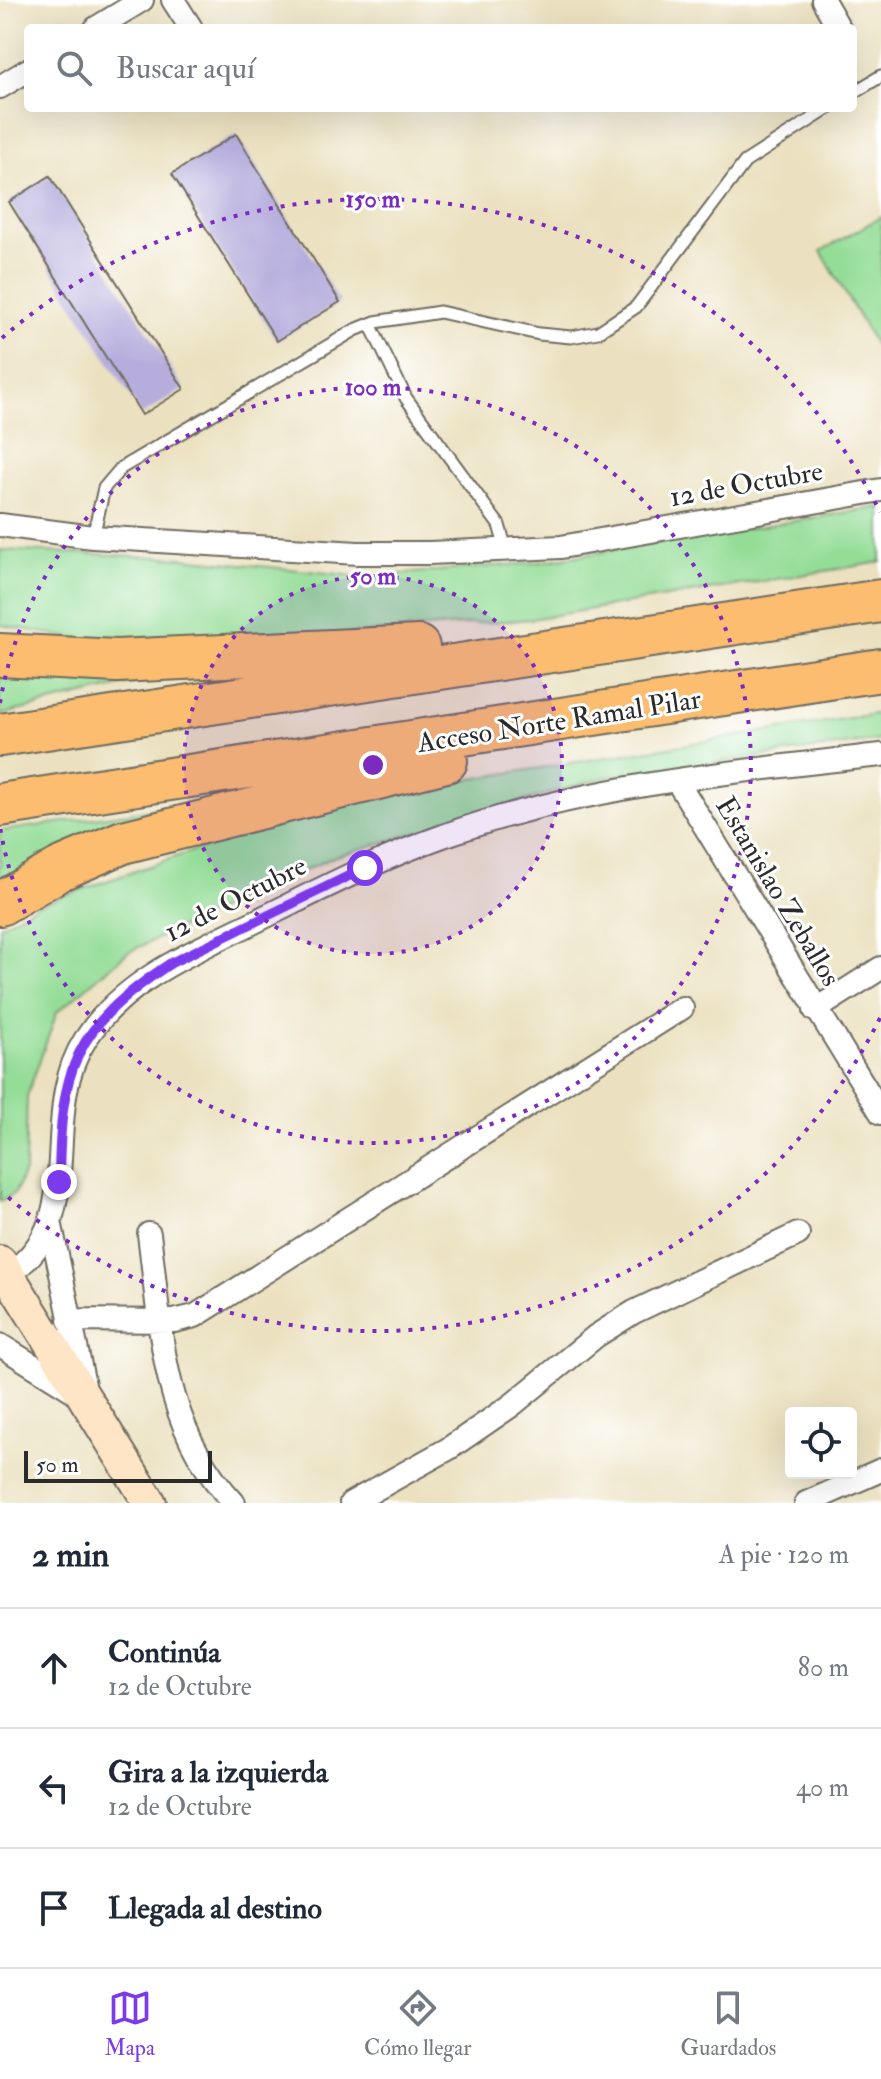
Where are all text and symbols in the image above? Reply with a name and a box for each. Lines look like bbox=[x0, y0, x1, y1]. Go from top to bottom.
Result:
search box bbox=[24, 24, 857, 112]
icon: search bbox=[52, 46, 96, 90]
text: Buscar aquí bbox=[116, 50, 255, 87]
text: 150 m bbox=[346, 184, 401, 215]
text: 100 m bbox=[345, 372, 402, 403]
street label: 12 de Octubre bbox=[667, 454, 826, 515]
text: 50 m bbox=[350, 561, 397, 592]
street label: Acceso Norte Ramal Pilar bbox=[414, 682, 704, 761]
centre of rings bbox=[359, 751, 387, 779]
street label: Estanislao Zeballos bbox=[707, 791, 848, 993]
street label: 12 de Octubre bbox=[159, 848, 313, 950]
route start bbox=[347, 850, 383, 886]
route end bbox=[41, 1164, 77, 1200]
map controls bbox=[785, 1407, 857, 1479]
button: locate bbox=[785, 1407, 857, 1479]
scale bar bbox=[24, 1447, 212, 1483]
text: 50 m bbox=[36, 1451, 78, 1479]
text: 2 min bbox=[32, 1534, 109, 1577]
text: A pie · 120 m bbox=[719, 1539, 849, 1571]
text: Continúa bbox=[108, 1634, 221, 1671]
icon: ahead bbox=[32, 1646, 76, 1690]
text: 80 m bbox=[798, 1652, 849, 1684]
text: 12 de Octubre bbox=[108, 1671, 252, 1703]
text: Gira a la izquierda bbox=[108, 1754, 328, 1791]
icon: left bbox=[32, 1766, 76, 1810]
text: 40 m bbox=[796, 1772, 849, 1804]
text: 12 de Octubre bbox=[108, 1791, 252, 1823]
icon: arrive bbox=[32, 1886, 76, 1930]
text: Llegada al destino bbox=[108, 1890, 322, 1927]
tab: Mapa bbox=[105, 1986, 155, 2062]
tab: Cómo llegar bbox=[364, 1986, 471, 2062]
tab: Guardados bbox=[681, 1986, 776, 2062]

